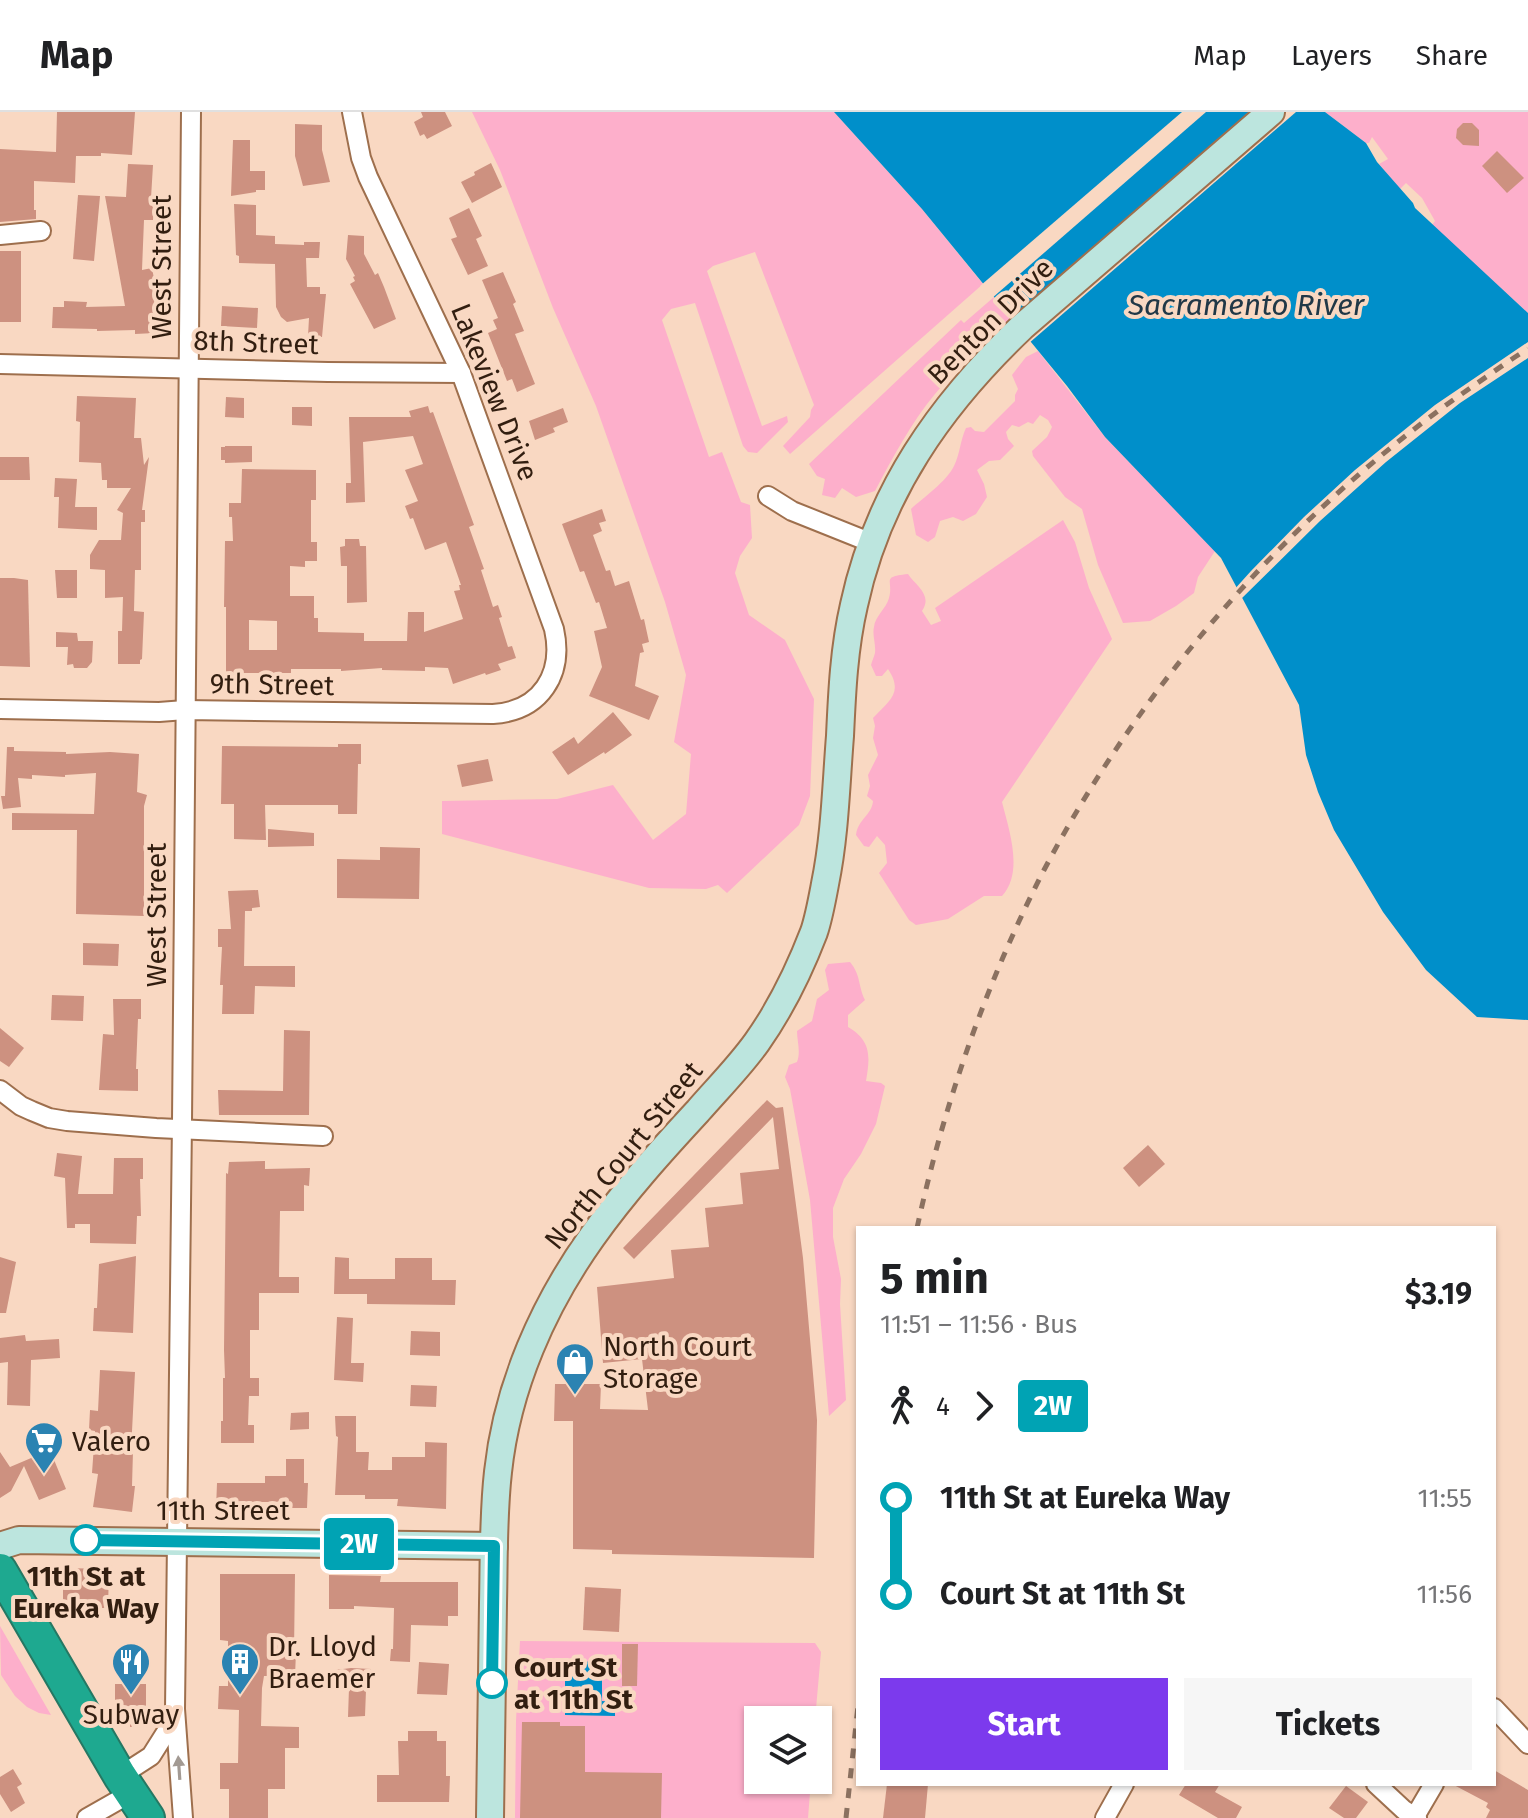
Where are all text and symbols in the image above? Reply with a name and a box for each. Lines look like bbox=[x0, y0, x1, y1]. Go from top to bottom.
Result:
text: Map bbox=[40, 32, 113, 78]
text: Map bbox=[1193, 39, 1247, 72]
text: Layers bbox=[1291, 39, 1372, 72]
text: Share bbox=[1416, 39, 1488, 72]
street label: West Street bbox=[145, 194, 178, 339]
street label: Benton Drive bbox=[921, 252, 1060, 391]
water label: Sacramento River bbox=[1127, 287, 1366, 323]
street label: Lakeview Drive bbox=[444, 299, 545, 486]
street label: 8th Street bbox=[193, 324, 320, 361]
street label: 9th Street bbox=[209, 667, 335, 702]
street label: West Street bbox=[140, 842, 173, 987]
street label: North Court Street bbox=[537, 1054, 710, 1256]
text: 5 min bbox=[880, 1252, 989, 1305]
text: $3.19 bbox=[1405, 1276, 1472, 1312]
text: 11:51 – 11:56 · Bus bbox=[880, 1309, 1077, 1340]
place label: North Court Storage bbox=[603, 1330, 753, 1395]
shop icon: North Court Storage bbox=[554, 1341, 596, 1396]
icon: walk bbox=[880, 1384, 924, 1428]
icon: forward bbox=[962, 1384, 1006, 1428]
text: 2W bbox=[1034, 1389, 1072, 1422]
text: 4 bbox=[936, 1391, 950, 1422]
supermarket icon: Valero bbox=[23, 1420, 65, 1475]
place label: Valero bbox=[72, 1425, 151, 1458]
text: 11th St at Eureka Way bbox=[940, 1480, 1230, 1516]
text: 11:55 bbox=[1418, 1483, 1472, 1514]
street label: 11th Street bbox=[156, 1494, 291, 1527]
line badge: 2W bbox=[323, 1518, 395, 1570]
marker: 11th St at Eureka Way bbox=[71, 1525, 101, 1555]
text: 2W bbox=[340, 1527, 378, 1560]
place label: 11th St at Eureka Way bbox=[13, 1560, 159, 1625]
text: Court St at 11th St bbox=[940, 1576, 1185, 1612]
text: 11:56 bbox=[1417, 1579, 1472, 1610]
place label: Dr. Lloyd Braemer bbox=[268, 1630, 377, 1695]
restaurant icon: Subway bbox=[110, 1641, 152, 1696]
building icon: Dr. Lloyd Braemer bbox=[219, 1641, 261, 1696]
place label: Court St at 11th St bbox=[514, 1651, 634, 1716]
marker: Court St at 11th St bbox=[477, 1668, 507, 1698]
button: Start bbox=[880, 1678, 1168, 1770]
button: Tickets bbox=[1184, 1678, 1472, 1770]
place label: Subway bbox=[83, 1698, 179, 1731]
map controls bbox=[744, 1706, 832, 1794]
button: layers bbox=[744, 1706, 832, 1794]
one-way arrow bbox=[172, 1755, 185, 1780]

